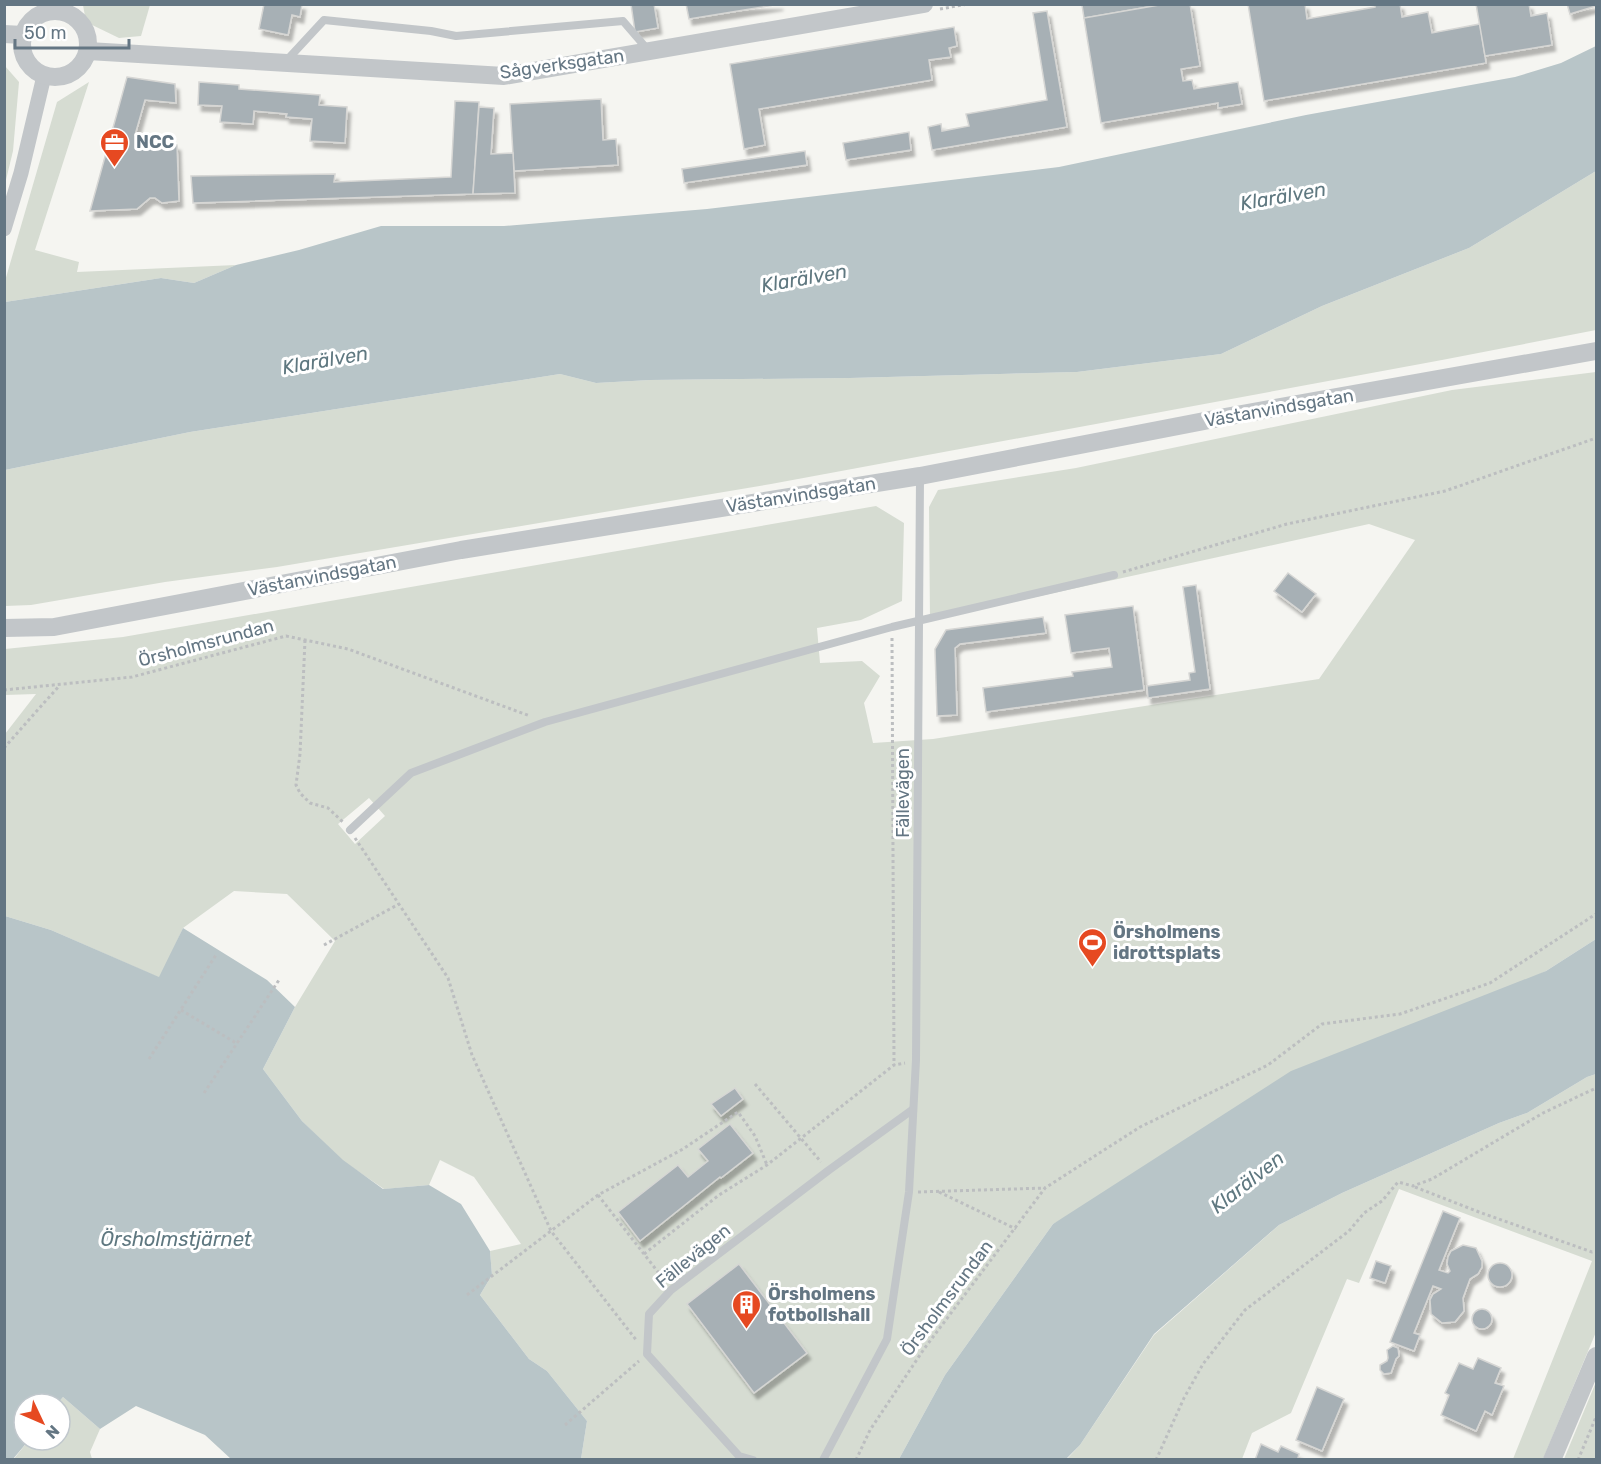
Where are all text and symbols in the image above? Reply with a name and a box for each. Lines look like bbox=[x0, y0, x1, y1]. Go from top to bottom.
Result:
scale bar bbox=[15, 12, 129, 50]
text: 50 m bbox=[24, 22, 67, 44]
street label: Sågverksgatan bbox=[498, 44, 626, 84]
office icon: NCC bbox=[99, 126, 131, 168]
place label: NCC bbox=[136, 131, 175, 153]
water label: Klarälven bbox=[1238, 177, 1328, 215]
water label: Klarälven bbox=[759, 259, 849, 297]
water label: Klarälven bbox=[280, 341, 370, 379]
street label: Västanvindsgatan bbox=[1203, 384, 1355, 432]
street label: Västanvindsgatan bbox=[725, 472, 877, 518]
street label: Västanvindsgatan bbox=[246, 551, 398, 601]
street label: Örsholmsrundan bbox=[136, 614, 276, 672]
street label: Fällevägen bbox=[892, 748, 914, 838]
place label: Örsholmens idrottsplats bbox=[1113, 921, 1221, 964]
sports icon: Örsholmens idrottsplats bbox=[1076, 926, 1108, 968]
water label: Klarälven bbox=[1205, 1146, 1289, 1218]
street label: Fällevägen bbox=[651, 1219, 735, 1293]
water label: Örsholmstjärnet bbox=[101, 1227, 252, 1251]
street label: Örsholmsrundan bbox=[896, 1236, 998, 1360]
place label: Örsholmens fotbollshall bbox=[768, 1283, 876, 1326]
building icon: Örsholmens fotbollshall bbox=[731, 1288, 763, 1330]
north arrow bbox=[12, 1392, 72, 1452]
text: N bbox=[42, 1421, 63, 1443]

